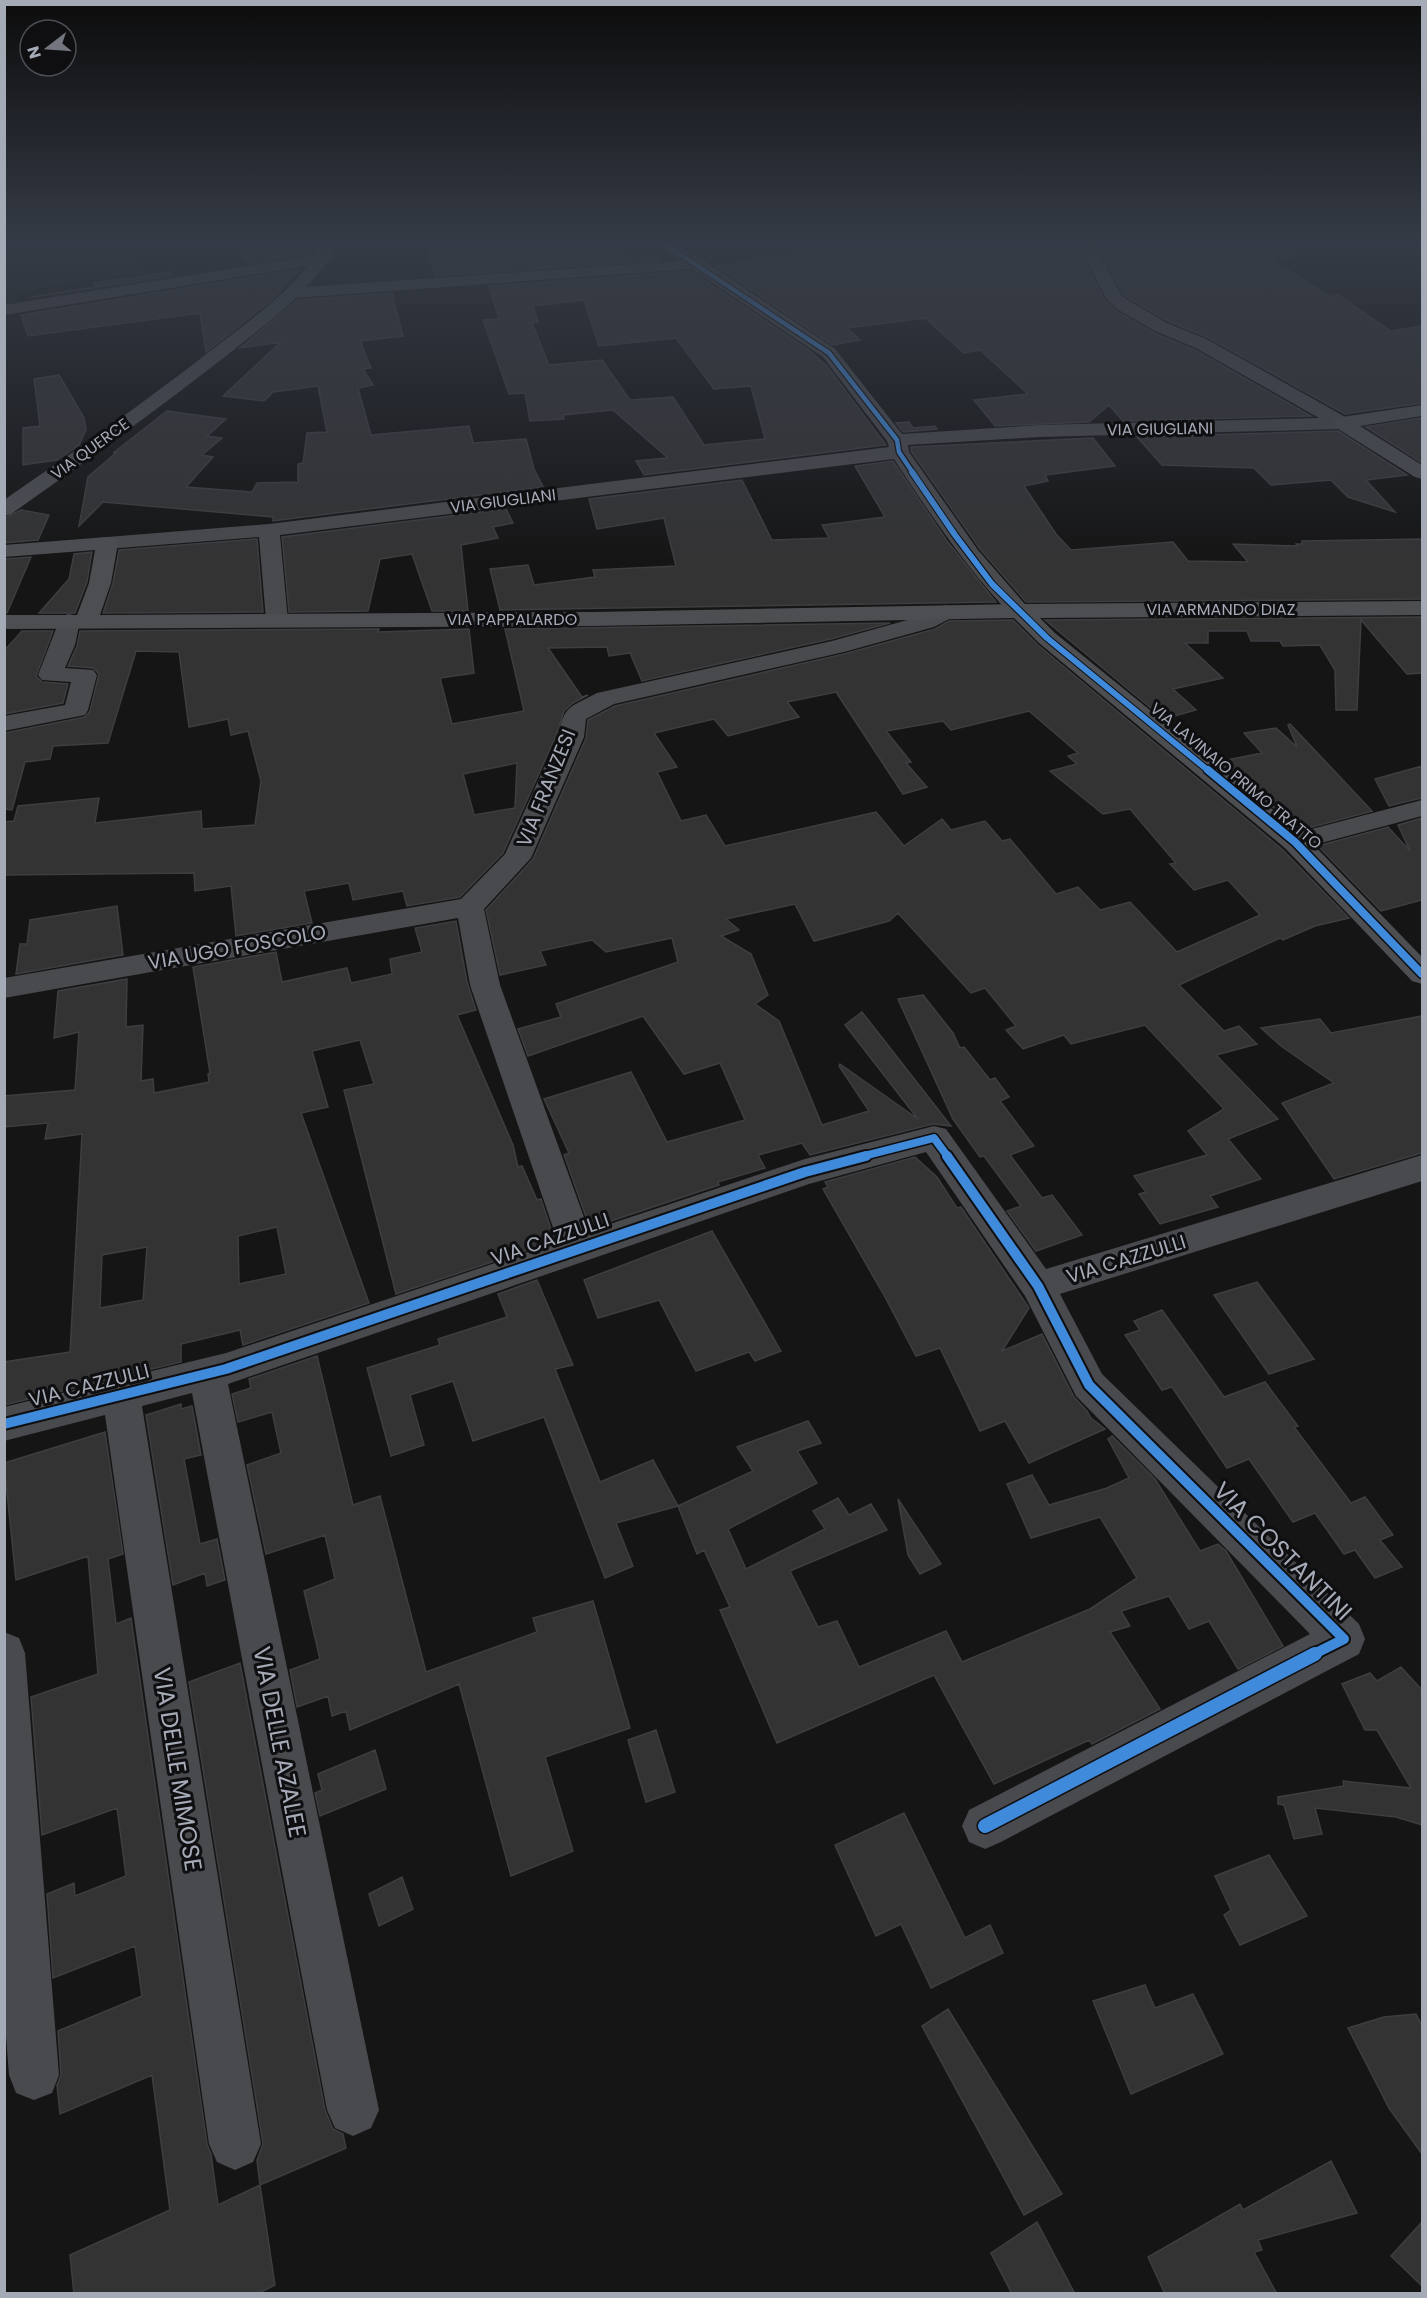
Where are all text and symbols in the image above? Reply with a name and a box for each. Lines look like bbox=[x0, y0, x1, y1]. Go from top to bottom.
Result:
north arrow bbox=[18, 18, 78, 78]
text: N bbox=[21, 43, 47, 61]
street label: VIA QUERCE bbox=[46, 413, 134, 485]
street label: VIA GIUGLIANI bbox=[1107, 417, 1213, 441]
street label: VIA GIUGLIANI bbox=[449, 483, 557, 519]
street label: VIA ARMANDO DIAZ bbox=[1147, 598, 1295, 621]
street label: VIA PAPPALARDO bbox=[447, 608, 577, 631]
street label: VIA LAVINAIO PRIMO TRATTO bbox=[1145, 697, 1327, 855]
street label: VIA FRANZESI bbox=[510, 725, 582, 851]
street label: VIA UGO FOSCOLO bbox=[146, 918, 328, 976]
street label: VIA CAZZULLI bbox=[487, 1206, 613, 1272]
street label: VIA CAZZULLI bbox=[1063, 1228, 1189, 1290]
street label: VIA CAZZULLI bbox=[26, 1356, 152, 1414]
street label: VIA COSTANTINI bbox=[1206, 1474, 1360, 1628]
street label: VIA DELLE AZALEE bbox=[245, 1644, 315, 1840]
street label: VIA DELLE MIMOSE bbox=[146, 1665, 210, 1873]

